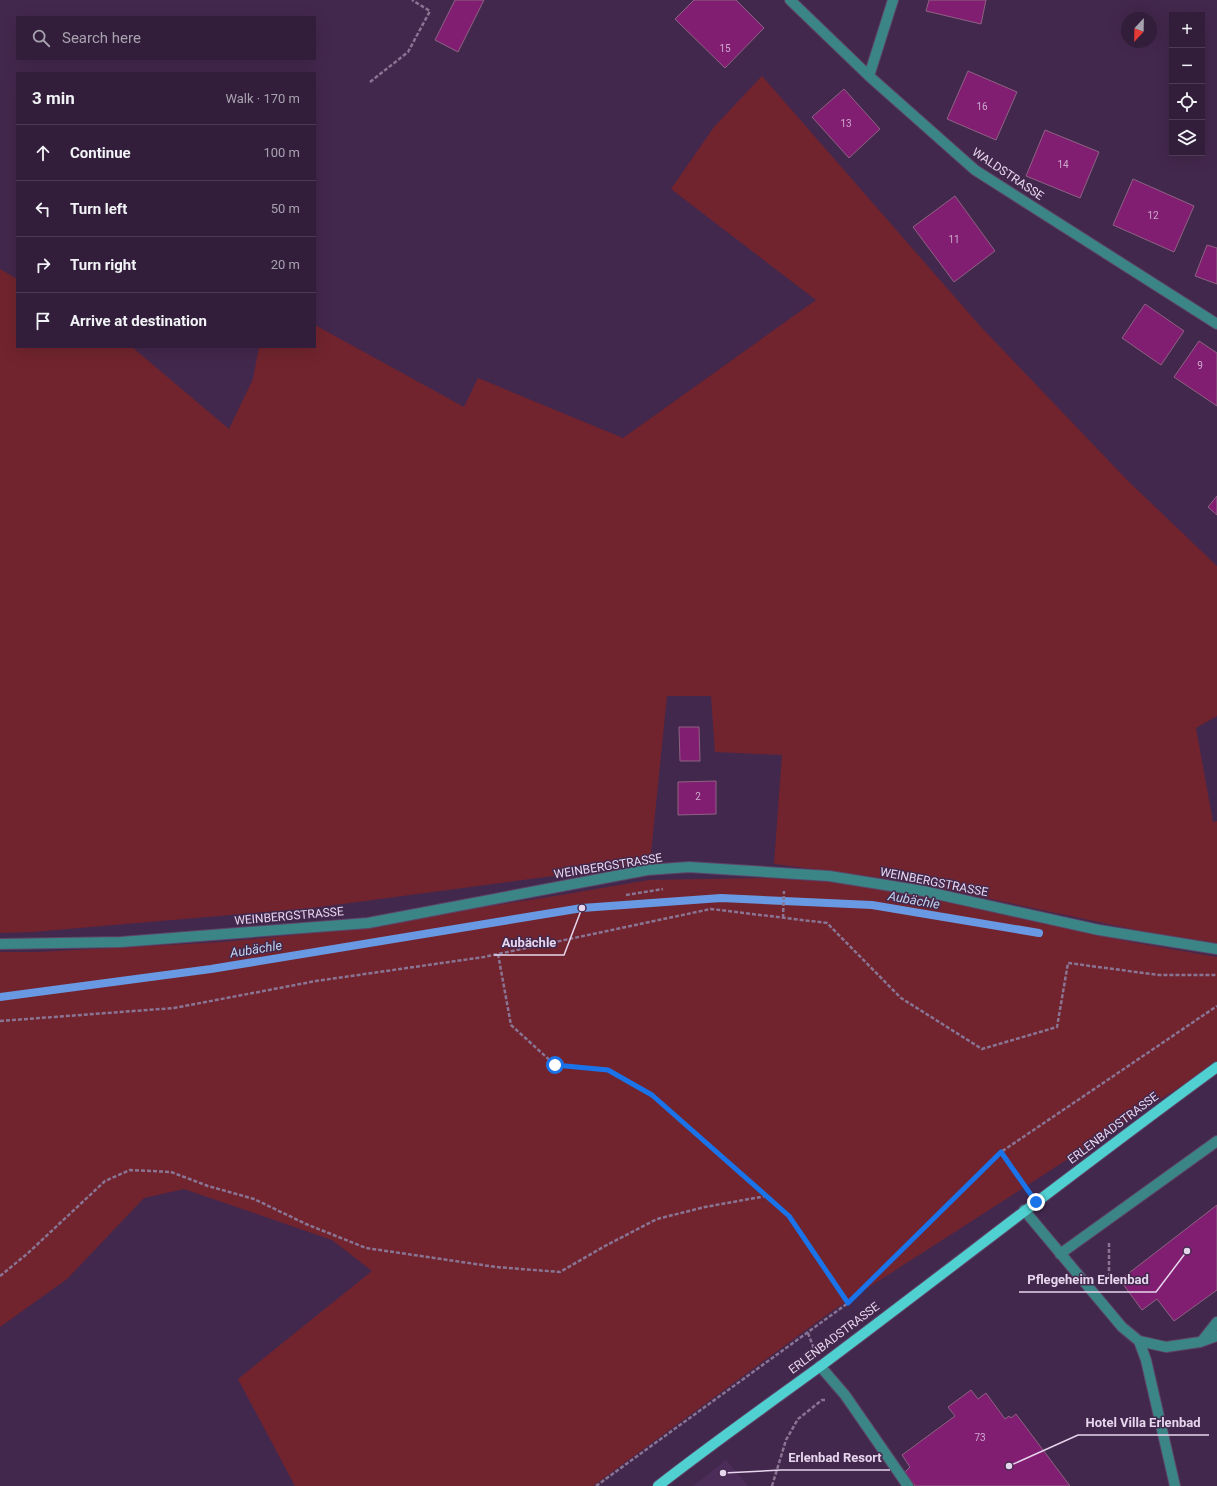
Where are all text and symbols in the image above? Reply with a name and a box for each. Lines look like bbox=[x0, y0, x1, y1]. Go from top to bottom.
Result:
north arrow bbox=[1121, 12, 1157, 48]
map controls bbox=[1169, 12, 1205, 156]
button: + bbox=[1169, 12, 1205, 48]
search box bbox=[16, 16, 316, 60]
icon: search bbox=[30, 27, 52, 49]
text: Search here bbox=[62, 29, 141, 47]
house number: 15 bbox=[719, 43, 731, 54]
button: − bbox=[1169, 48, 1205, 84]
button: locate bbox=[1169, 84, 1205, 120]
text: 3 min bbox=[32, 88, 75, 108]
text: Walk · 170 m bbox=[225, 91, 300, 106]
house number: 16 bbox=[976, 101, 988, 112]
house number: 13 bbox=[840, 118, 852, 129]
button: layers bbox=[1169, 120, 1205, 156]
icon: ahead bbox=[32, 142, 54, 164]
text: Continue bbox=[70, 144, 131, 162]
text: 100 m bbox=[263, 145, 300, 160]
street label: WALDSTRASSE bbox=[970, 145, 1047, 203]
house number: 14 bbox=[1057, 159, 1069, 170]
icon: left bbox=[32, 198, 54, 220]
text: Turn left bbox=[70, 200, 127, 218]
text: 50 m bbox=[271, 201, 300, 216]
house number: 12 bbox=[1147, 210, 1159, 221]
house number: 11 bbox=[948, 234, 960, 245]
icon: right bbox=[32, 254, 54, 276]
text: Turn right bbox=[70, 256, 136, 274]
text: 20 m bbox=[271, 257, 300, 272]
icon: arrive bbox=[32, 310, 54, 332]
text: Arrive at destination bbox=[70, 312, 207, 330]
house number: 9 bbox=[1197, 360, 1203, 371]
house number: 2 bbox=[695, 791, 701, 802]
street label: WEINBERGSTRASSE bbox=[553, 850, 663, 881]
street label: WEINBERGSTRASSE bbox=[879, 865, 989, 899]
water label: Aubächle bbox=[886, 888, 941, 912]
street label: WEINBERGSTRASSE bbox=[234, 904, 344, 928]
callout: Aubächle bbox=[494, 930, 564, 955]
text: Aubächle bbox=[502, 935, 556, 950]
water label: Aubächle bbox=[228, 937, 283, 961]
route start bbox=[546, 1056, 564, 1074]
street label: ERLENBADSTRASSE bbox=[1065, 1089, 1161, 1167]
route end bbox=[1027, 1193, 1045, 1211]
callout: Pflegeheim Erlenbad bbox=[1019, 1267, 1156, 1292]
text: Pflegeheim Erlenbad bbox=[1027, 1272, 1149, 1287]
street label: ERLENBADSTRASSE bbox=[786, 1299, 882, 1377]
callout: Hotel Villa Erlenbad bbox=[1078, 1410, 1209, 1435]
text: Hotel Villa Erlenbad bbox=[1085, 1415, 1201, 1430]
house number: 73 bbox=[974, 1432, 986, 1443]
callout: Erlenbad Resort bbox=[781, 1445, 890, 1470]
text: Erlenbad Resort bbox=[788, 1450, 882, 1465]

